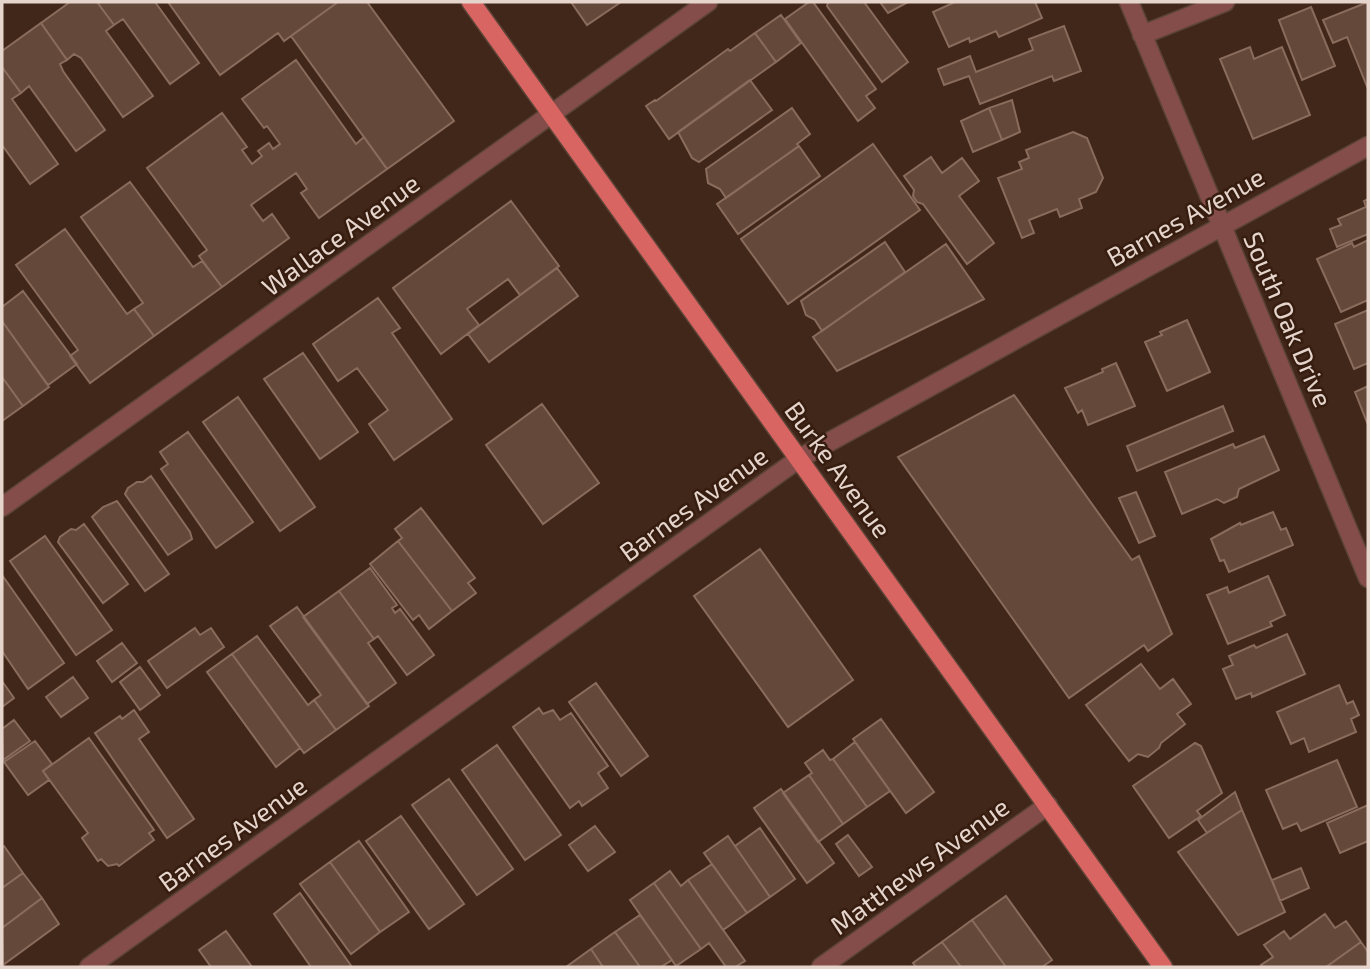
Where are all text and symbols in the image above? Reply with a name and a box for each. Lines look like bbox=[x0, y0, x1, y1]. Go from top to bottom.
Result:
street label: Barnes Avenue bbox=[1101, 160, 1269, 272]
street label: Wallace Avenue bbox=[255, 166, 425, 302]
street label: South Oak Drive bbox=[1238, 227, 1340, 411]
street label: Burke Avenue bbox=[779, 395, 899, 543]
street label: Barnes Avenue bbox=[613, 439, 773, 567]
street label: Barnes Avenue bbox=[152, 769, 312, 897]
street label: Matthews Avenue bbox=[824, 790, 1014, 940]

